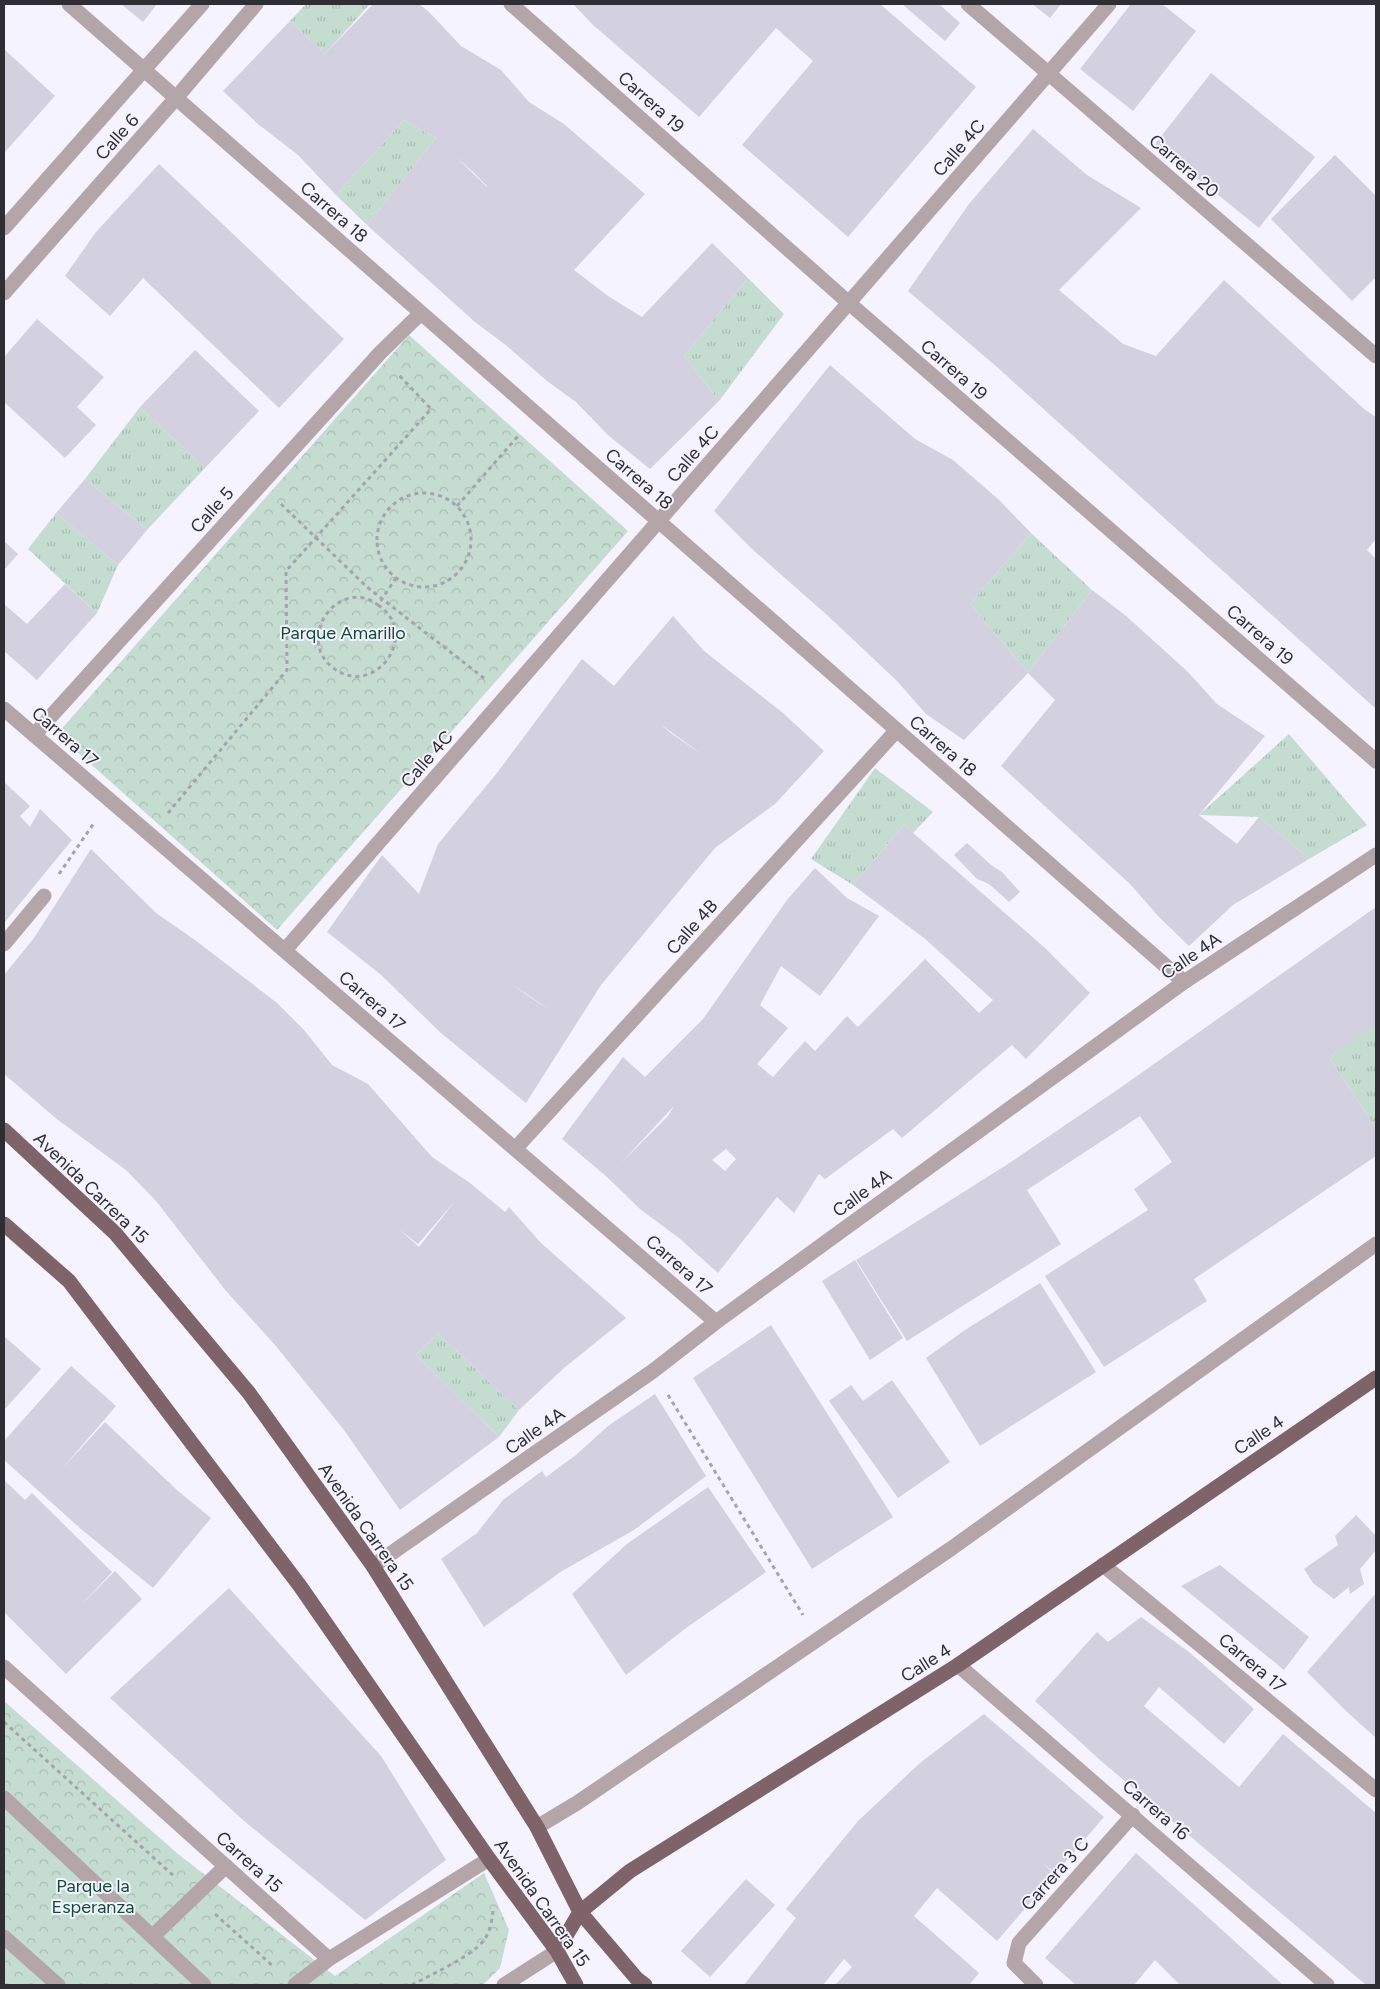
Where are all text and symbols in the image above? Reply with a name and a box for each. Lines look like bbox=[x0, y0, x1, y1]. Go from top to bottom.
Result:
street label: Carrera 19 bbox=[613, 67, 689, 137]
street label: Calle 6 bbox=[91, 109, 143, 165]
street label: Calle 4C bbox=[928, 115, 990, 181]
street label: Carrera 20 bbox=[1145, 130, 1223, 202]
street label: Carrera 18 bbox=[296, 177, 372, 247]
street label: Carrera 19 bbox=[916, 335, 992, 405]
street label: Calle 4C bbox=[662, 421, 724, 487]
street label: Carrera 18 bbox=[601, 444, 677, 514]
street label: Calle 5 bbox=[186, 482, 238, 538]
street label: Carrera 19 bbox=[1222, 600, 1298, 670]
park label: Parque Amarillo bbox=[280, 622, 406, 644]
street label: Carrera 17 bbox=[27, 702, 103, 772]
street label: Carrera 18 bbox=[905, 711, 981, 781]
street label: Calle 4C bbox=[396, 726, 458, 792]
street label: Calle 4B bbox=[662, 895, 722, 959]
street label: Calle 4A bbox=[1157, 928, 1225, 984]
street label: Carrera 17 bbox=[334, 966, 410, 1036]
street label: Avenida Carrera 15 bbox=[29, 1128, 153, 1248]
street label: Calle 4A bbox=[828, 1164, 896, 1222]
street label: Carrera 17 bbox=[641, 1230, 717, 1300]
street label: Calle 4A bbox=[501, 1403, 569, 1459]
street label: Calle 4 bbox=[1230, 1410, 1288, 1460]
street label: Avenida Carrera 15 bbox=[314, 1459, 418, 1595]
street label: Carrera 17 bbox=[1214, 1629, 1290, 1698]
street label: Calle 4 bbox=[897, 1639, 955, 1687]
street label: Carrera 16 bbox=[1118, 1775, 1194, 1845]
street label: Carrera 15 bbox=[211, 1827, 287, 1897]
street label: Carrera 3 C bbox=[1016, 1833, 1094, 1915]
street label: Avenida Carrera 15 bbox=[490, 1835, 594, 1971]
park label: Parque la Esperanza bbox=[52, 1875, 134, 1918]

